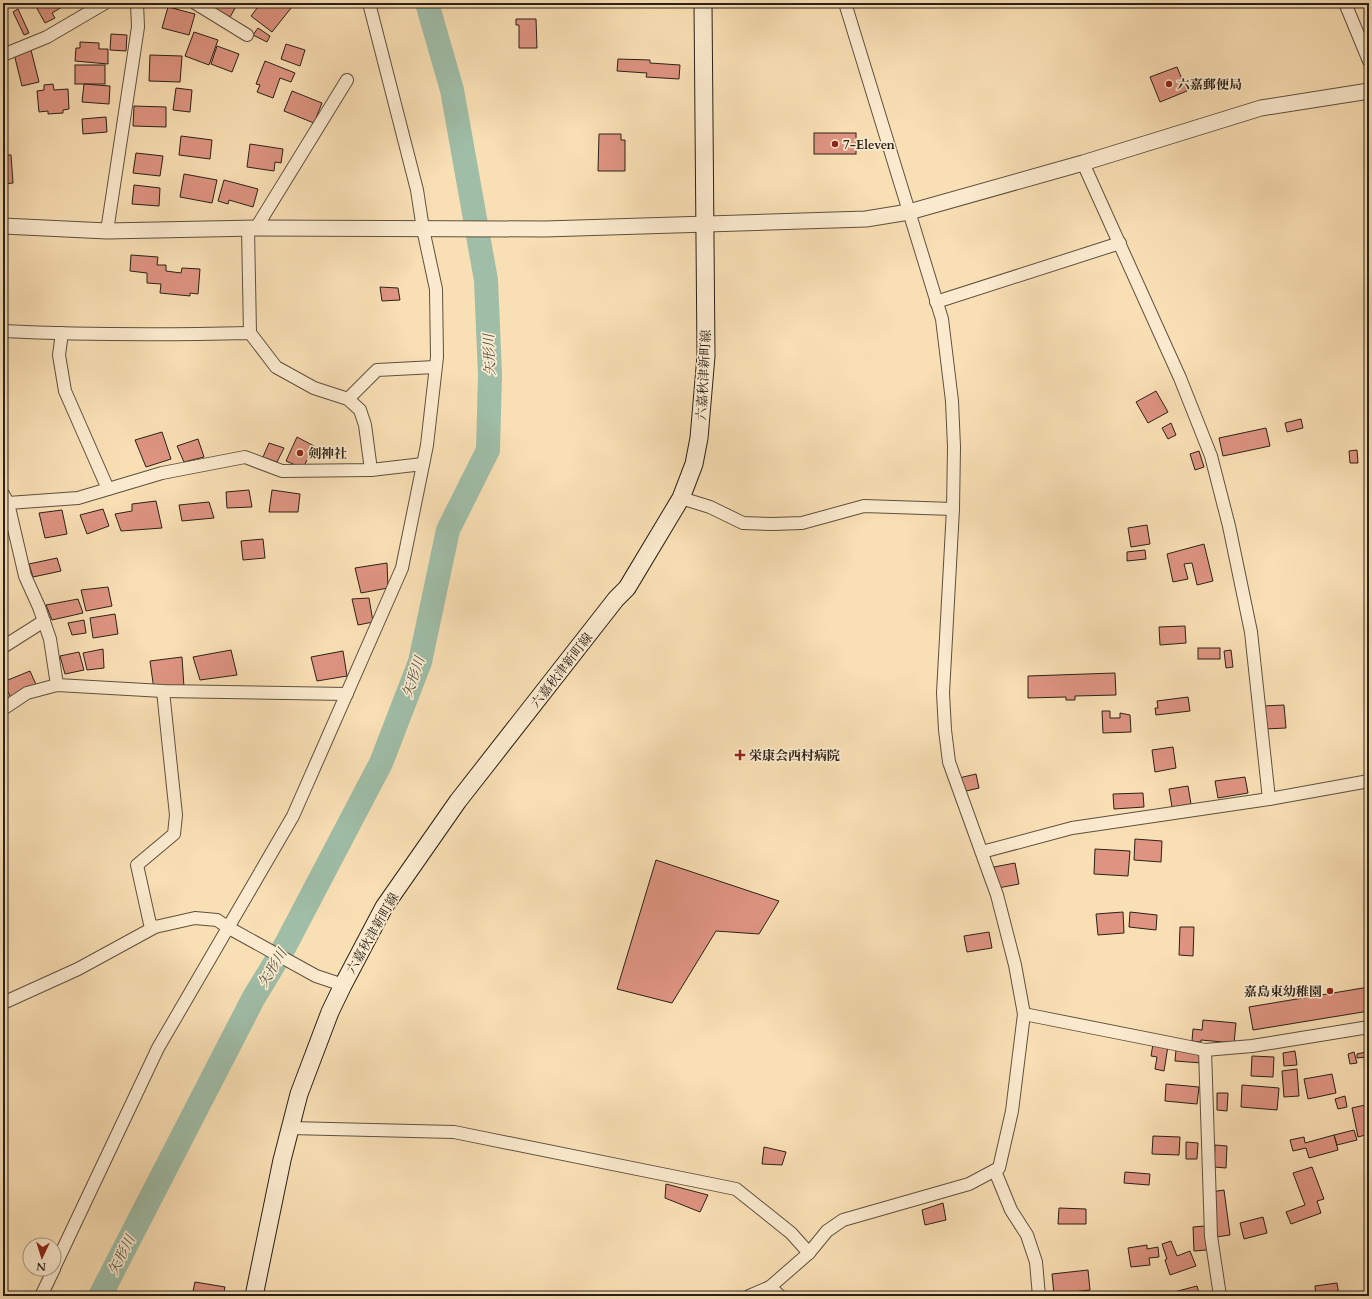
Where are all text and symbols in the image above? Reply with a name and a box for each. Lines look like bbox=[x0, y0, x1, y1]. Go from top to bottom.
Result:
place label: 六嘉郵便局 bbox=[1177, 76, 1242, 94]
marker: 六嘉郵便局 bbox=[1164, 79, 1174, 89]
place label: 7-Eleven bbox=[843, 136, 895, 154]
marker: 7-Eleven bbox=[830, 139, 840, 149]
street label: 六嘉秋津新町線 bbox=[693, 329, 715, 421]
water label: 矢形川 bbox=[479, 332, 500, 376]
place label: 剣神社 bbox=[308, 445, 347, 463]
marker: 剣神社 bbox=[295, 448, 305, 458]
street label: 六嘉秋津新町線 bbox=[527, 629, 597, 712]
water label: 矢形川 bbox=[398, 652, 430, 700]
place label: 栄康会西村病院 bbox=[749, 747, 840, 765]
marker: 栄康会西村病院 bbox=[734, 749, 746, 761]
street label: 六嘉秋津新町線 bbox=[342, 890, 403, 977]
water label: 矢形川 bbox=[253, 944, 292, 991]
place label: 嘉島東幼稚園 bbox=[1244, 983, 1322, 1001]
marker: 嘉島東幼稚園 bbox=[1325, 986, 1335, 996]
water label: 矢形川 bbox=[103, 1230, 140, 1278]
north arrow bbox=[22, 1237, 62, 1277]
text: N bbox=[36, 1259, 47, 1274]

